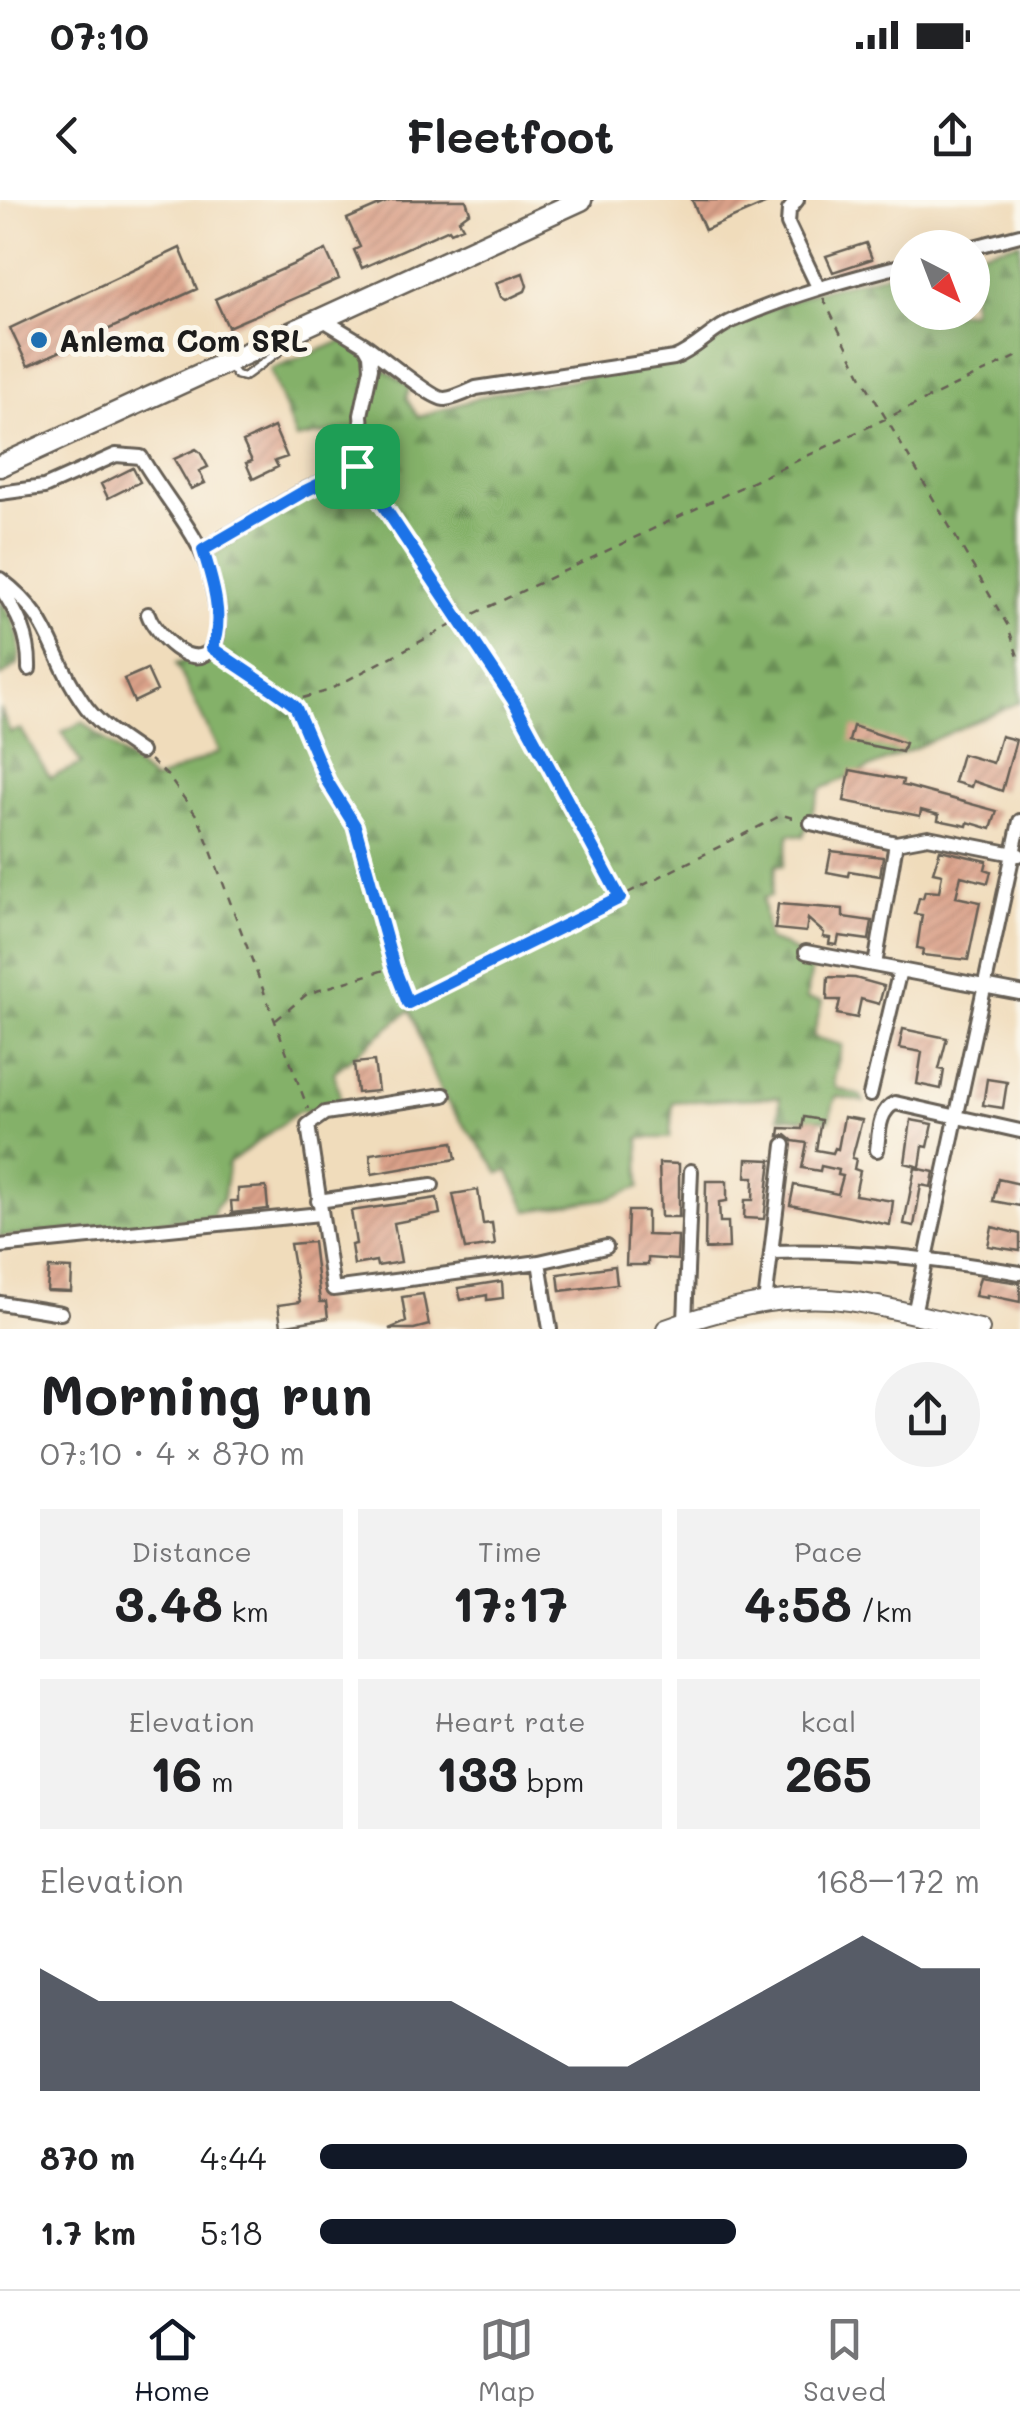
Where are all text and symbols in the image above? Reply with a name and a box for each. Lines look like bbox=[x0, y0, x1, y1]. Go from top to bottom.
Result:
text: 07:10 bbox=[50, 10, 149, 60]
text: Fleetfoot bbox=[406, 106, 614, 164]
icon: back bbox=[40, 108, 95, 163]
icon: share bbox=[925, 108, 980, 163]
north arrow bbox=[890, 230, 990, 330]
map controls bbox=[890, 230, 990, 330]
place label: Anlema Com SRL bbox=[59, 320, 308, 360]
marker: Anlema Com SRL bbox=[28, 329, 50, 351]
pin bbox=[315, 424, 400, 509]
icon: arrive bbox=[330, 439, 385, 494]
text: Morning run bbox=[40, 1357, 373, 1429]
button: share bbox=[875, 1362, 980, 1467]
text: 07:10 · 4 × 870 m bbox=[40, 1431, 305, 1473]
text: Distance bbox=[131, 1533, 252, 1569]
text: Time bbox=[478, 1533, 542, 1569]
text: Pace bbox=[794, 1533, 863, 1569]
text: 3.48 bbox=[115, 1569, 223, 1635]
text: 17:17 bbox=[452, 1569, 568, 1635]
text: 4:58 bbox=[744, 1569, 852, 1635]
text: km bbox=[223, 1593, 269, 1629]
text: /km bbox=[852, 1593, 913, 1629]
text: Elevation bbox=[129, 1703, 255, 1739]
text: Heart rate bbox=[434, 1703, 586, 1739]
text: kcal bbox=[800, 1703, 856, 1739]
text: 16 bbox=[150, 1739, 202, 1805]
text: 133 bbox=[436, 1739, 518, 1805]
text: 265 bbox=[785, 1739, 872, 1805]
text: m bbox=[202, 1763, 234, 1799]
text: bpm bbox=[518, 1763, 584, 1799]
text: Elevation bbox=[40, 1859, 184, 1901]
text: 168–172 m bbox=[815, 1859, 980, 1901]
text: 870 m bbox=[40, 2136, 135, 2178]
text: 4:44 bbox=[200, 2136, 266, 2178]
text: 1.7 km bbox=[40, 2211, 136, 2253]
text: 5:18 bbox=[200, 2211, 262, 2253]
tab: Home bbox=[134, 2312, 210, 2408]
tab: Map bbox=[478, 2312, 535, 2408]
tab: Saved bbox=[803, 2312, 886, 2408]

